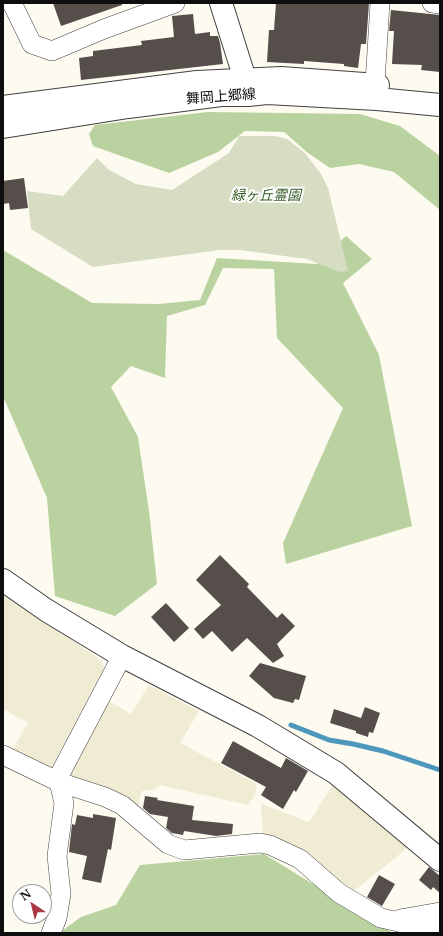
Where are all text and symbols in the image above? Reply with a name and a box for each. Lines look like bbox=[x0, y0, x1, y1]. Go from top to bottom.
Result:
street label: 舞岡上郷線 bbox=[185, 86, 257, 108]
park label: 緑ヶ丘霊園 bbox=[231, 188, 301, 204]
north arrow bbox=[12, 884, 52, 924]
text: N bbox=[17, 886, 34, 904]

